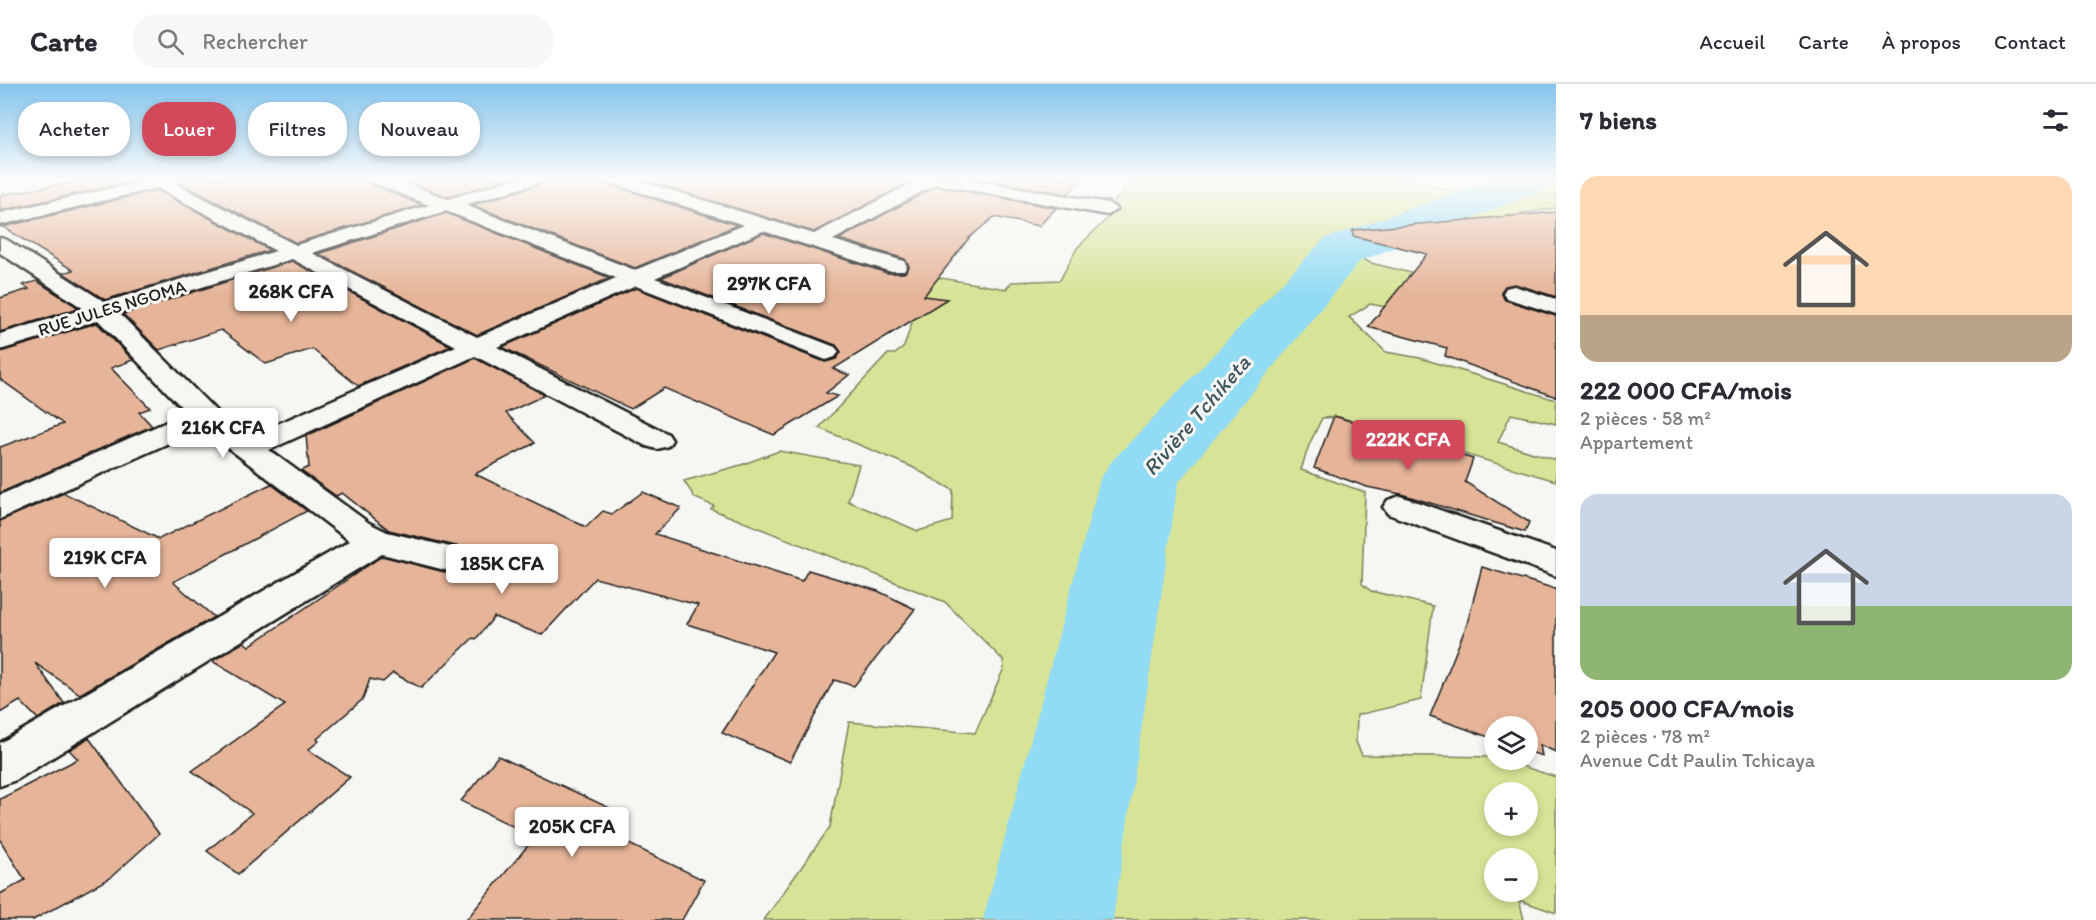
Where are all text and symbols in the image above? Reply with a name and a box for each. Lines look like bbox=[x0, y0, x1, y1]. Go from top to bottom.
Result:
search box bbox=[133, 14, 553, 68]
text: Carte bbox=[30, 24, 97, 58]
icon: search bbox=[154, 25, 187, 58]
text: Rechercher bbox=[202, 28, 308, 55]
text: Accueil bbox=[1700, 29, 1765, 54]
text: Carte bbox=[1798, 29, 1849, 54]
text: À propos bbox=[1882, 29, 1961, 54]
text: Contact bbox=[1994, 29, 2066, 54]
chip: Acheter bbox=[18, 102, 130, 156]
chip: Louer bbox=[142, 102, 236, 156]
chip: Filtres bbox=[248, 102, 347, 156]
chip: Nouveau bbox=[359, 102, 480, 156]
text: 7 biens bbox=[1580, 104, 1657, 136]
icon: filters bbox=[2039, 104, 2072, 137]
icon: home bbox=[1772, 215, 1880, 323]
pin: 297K CFA bbox=[707, 264, 831, 315]
text: 297K CFA bbox=[727, 271, 811, 295]
pin: 268K CFA bbox=[229, 272, 353, 323]
street label: RUE JULES NGOMA bbox=[35, 275, 189, 341]
text: 268K CFA bbox=[248, 279, 334, 303]
water label: Rivière Tchiketa bbox=[1137, 349, 1256, 481]
text: 222 000 CFA/mois bbox=[1580, 374, 1792, 406]
text: 2 pièces · 58 m² bbox=[1580, 406, 1711, 430]
pin: 216K CFA bbox=[161, 408, 285, 459]
text: 216K CFA bbox=[181, 415, 265, 439]
pin: 222K CFA bbox=[1346, 420, 1470, 471]
text: 222K CFA bbox=[1366, 427, 1450, 451]
text: Appartement bbox=[1580, 430, 1693, 454]
icon: home bbox=[1772, 533, 1880, 641]
pin: 219K CFA bbox=[43, 538, 167, 589]
pin: 185K CFA bbox=[440, 544, 564, 595]
text: 219K CFA bbox=[63, 545, 147, 569]
text: 185K CFA bbox=[460, 551, 544, 575]
text: 205 000 CFA/mois bbox=[1580, 692, 1794, 724]
map controls bbox=[1484, 716, 1538, 902]
button: layers bbox=[1484, 716, 1538, 770]
text: 2 pièces · 78 m² bbox=[1580, 724, 1710, 748]
text: Avenue Cdt Paulin Tchicaya bbox=[1580, 748, 1815, 772]
button: + bbox=[1484, 782, 1538, 836]
pin: 205K CFA bbox=[510, 807, 634, 858]
text: 205K CFA bbox=[529, 814, 615, 838]
button: − bbox=[1484, 848, 1538, 902]

